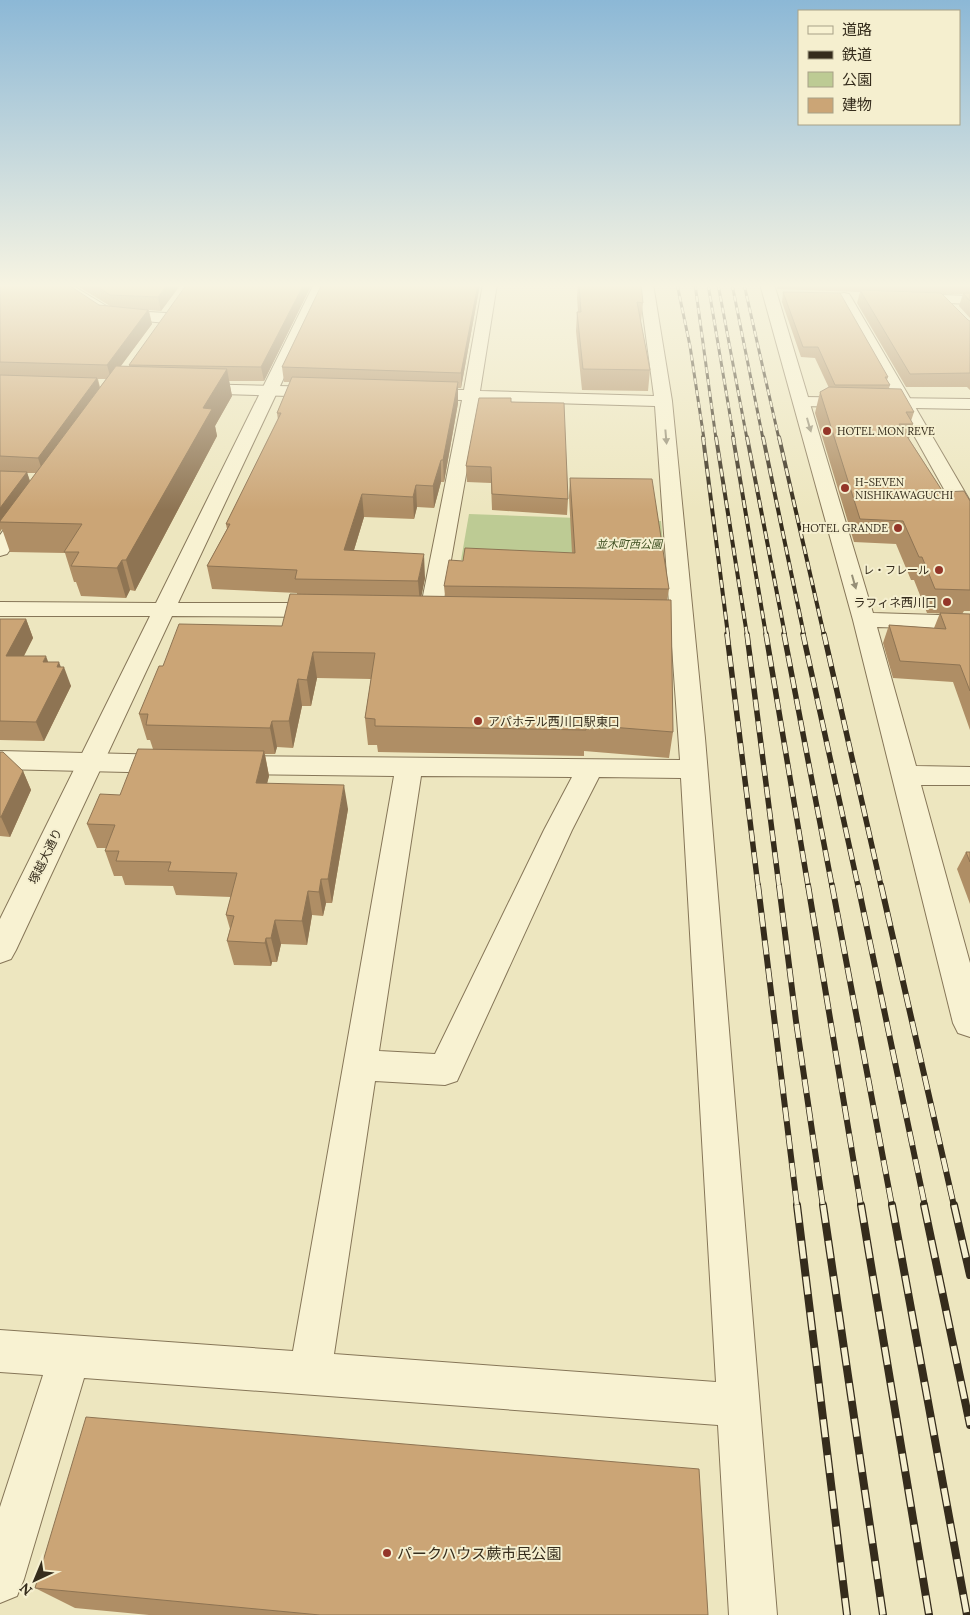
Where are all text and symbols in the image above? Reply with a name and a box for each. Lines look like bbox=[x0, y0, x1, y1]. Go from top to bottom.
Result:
legend bbox=[798, 10, 960, 125]
text: 道路 bbox=[842, 20, 872, 39]
text: 鉄道 bbox=[842, 45, 872, 64]
text: 公園 bbox=[842, 70, 872, 89]
text: 建物 bbox=[842, 95, 872, 114]
one-way arrow bbox=[806, 418, 814, 433]
place label: HOTEL MON REVE bbox=[837, 424, 935, 438]
marker: HOTEL MON REVE bbox=[821, 425, 833, 437]
one-way arrow bbox=[662, 429, 670, 445]
place label: H-SEVEN NISHIKAWAGUCHI bbox=[855, 475, 954, 502]
marker: H-SEVEN NISHIKAWAGUCHI bbox=[839, 482, 851, 494]
place label: HOTEL GRANDE bbox=[802, 521, 888, 535]
marker: HOTEL GRANDE bbox=[892, 522, 904, 534]
park label: 並木町西公園 bbox=[596, 537, 664, 551]
place label: レ・フレール bbox=[863, 563, 929, 577]
marker: レ・フレール bbox=[933, 564, 945, 576]
one-way arrow bbox=[850, 574, 858, 589]
place label: ラフィネ西川口 bbox=[853, 595, 937, 610]
marker: ラフィネ西川口 bbox=[941, 596, 953, 608]
place label: アパホテル西川口駅東口 bbox=[488, 714, 620, 729]
marker: アパホテル西川口駅東口 bbox=[472, 715, 484, 727]
street label: 塚越大通り bbox=[25, 826, 65, 886]
place label: パークハウス蕨市民公園 bbox=[397, 1544, 561, 1563]
marker: パークハウス蕨市民公園 bbox=[381, 1547, 393, 1559]
north arrow bbox=[10, 1555, 60, 1605]
text: N bbox=[16, 1579, 36, 1600]

